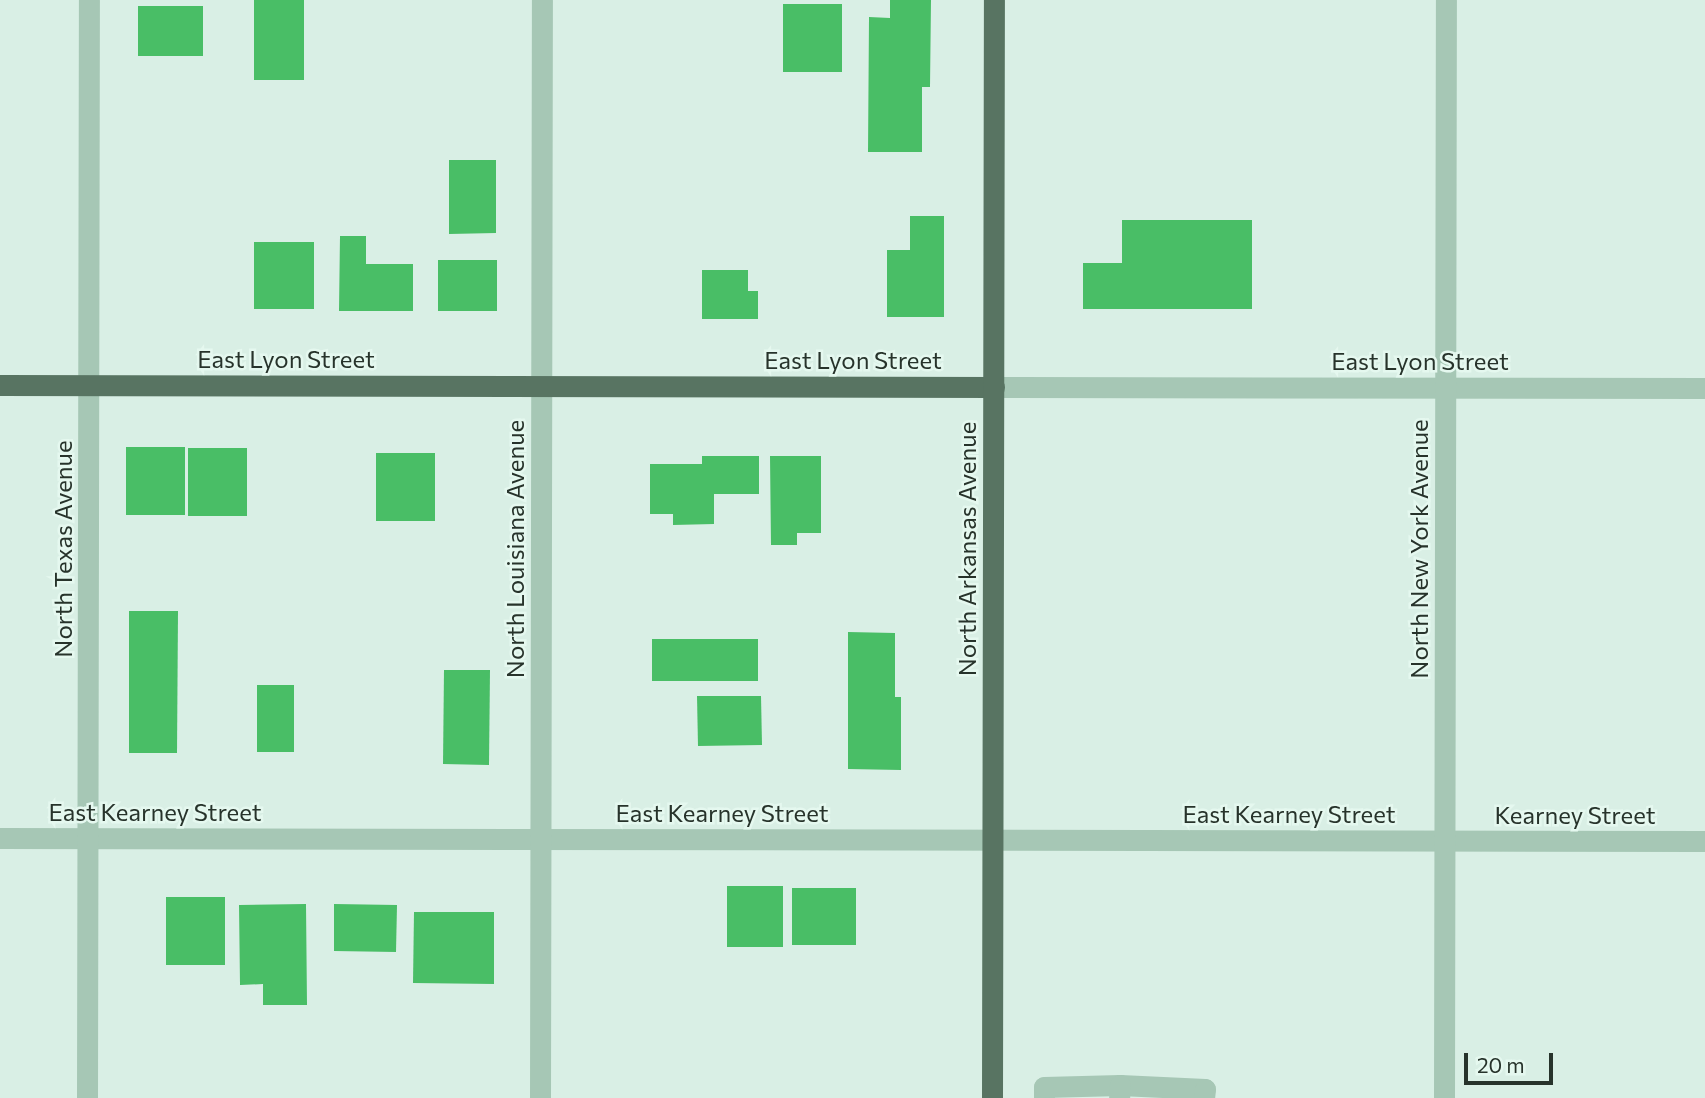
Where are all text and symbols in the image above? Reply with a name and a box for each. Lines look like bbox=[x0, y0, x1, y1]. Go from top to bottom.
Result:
street label: East Lyon Street bbox=[197, 345, 375, 373]
street label: East Lyon Street bbox=[764, 346, 942, 374]
street label: East Lyon Street bbox=[1331, 347, 1509, 375]
street label: North New York Avenue bbox=[1405, 419, 1433, 679]
street label: North Louisiana Avenue bbox=[501, 420, 529, 678]
street label: North Arkansas Avenue bbox=[953, 422, 981, 676]
street label: North Texas Avenue bbox=[49, 440, 77, 658]
street label: East Kearney Street bbox=[48, 798, 262, 826]
street label: East Kearney Street bbox=[615, 799, 829, 827]
street label: East Kearney Street bbox=[1182, 800, 1396, 828]
street label: Kearney Street bbox=[1494, 801, 1656, 829]
scale bar bbox=[1467, 1038, 1556, 1082]
text: 20 m bbox=[1477, 1052, 1525, 1077]

